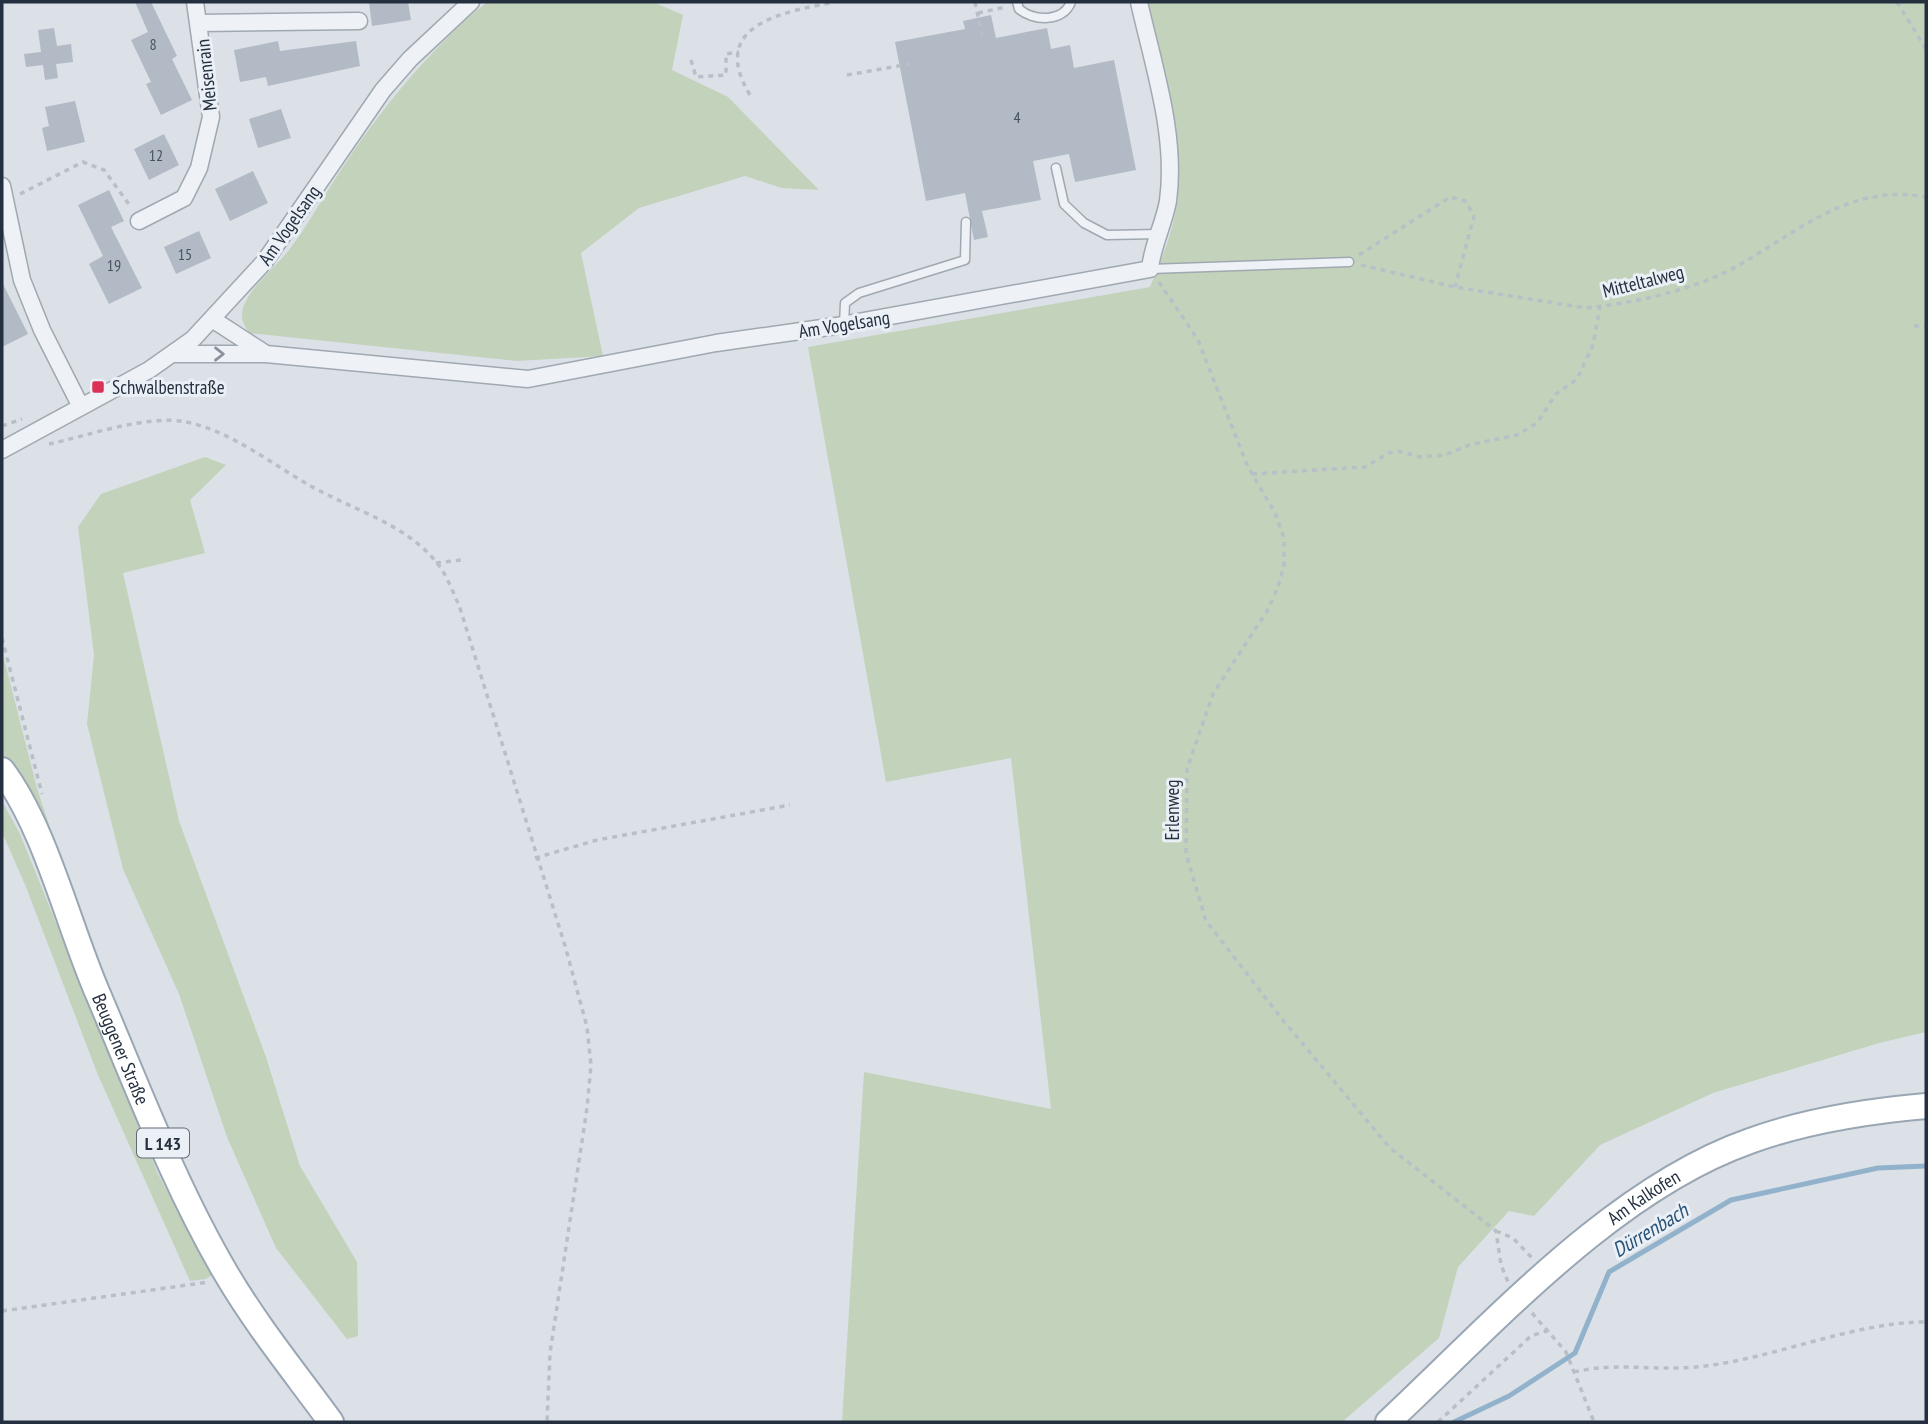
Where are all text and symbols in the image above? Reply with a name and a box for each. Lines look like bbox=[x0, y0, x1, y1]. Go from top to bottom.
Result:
house number: 8 bbox=[149, 34, 157, 54]
street label: Meisenrain bbox=[190, 38, 222, 112]
house number: 4 bbox=[1013, 107, 1021, 127]
house number: 12 bbox=[149, 145, 163, 165]
street label: Am Vogelsang bbox=[253, 180, 325, 270]
house number: 15 bbox=[178, 244, 192, 264]
house number: 19 bbox=[107, 255, 121, 275]
street label: Mitteltalweg bbox=[1600, 259, 1686, 303]
street label: Am Vogelsang bbox=[797, 305, 891, 343]
one-way arrow bbox=[215, 346, 225, 362]
place label: Schwalbenstraße bbox=[112, 375, 225, 399]
marker: Schwalbenstraße bbox=[90, 379, 106, 395]
street label: Erlenweg bbox=[1160, 780, 1184, 840]
street label: Beuggener Straße bbox=[87, 990, 155, 1108]
road number: L 143 bbox=[137, 1128, 189, 1158]
street label: Am Kalkofen bbox=[1602, 1164, 1684, 1230]
water label: Dürrenbach bbox=[1607, 1196, 1694, 1263]

